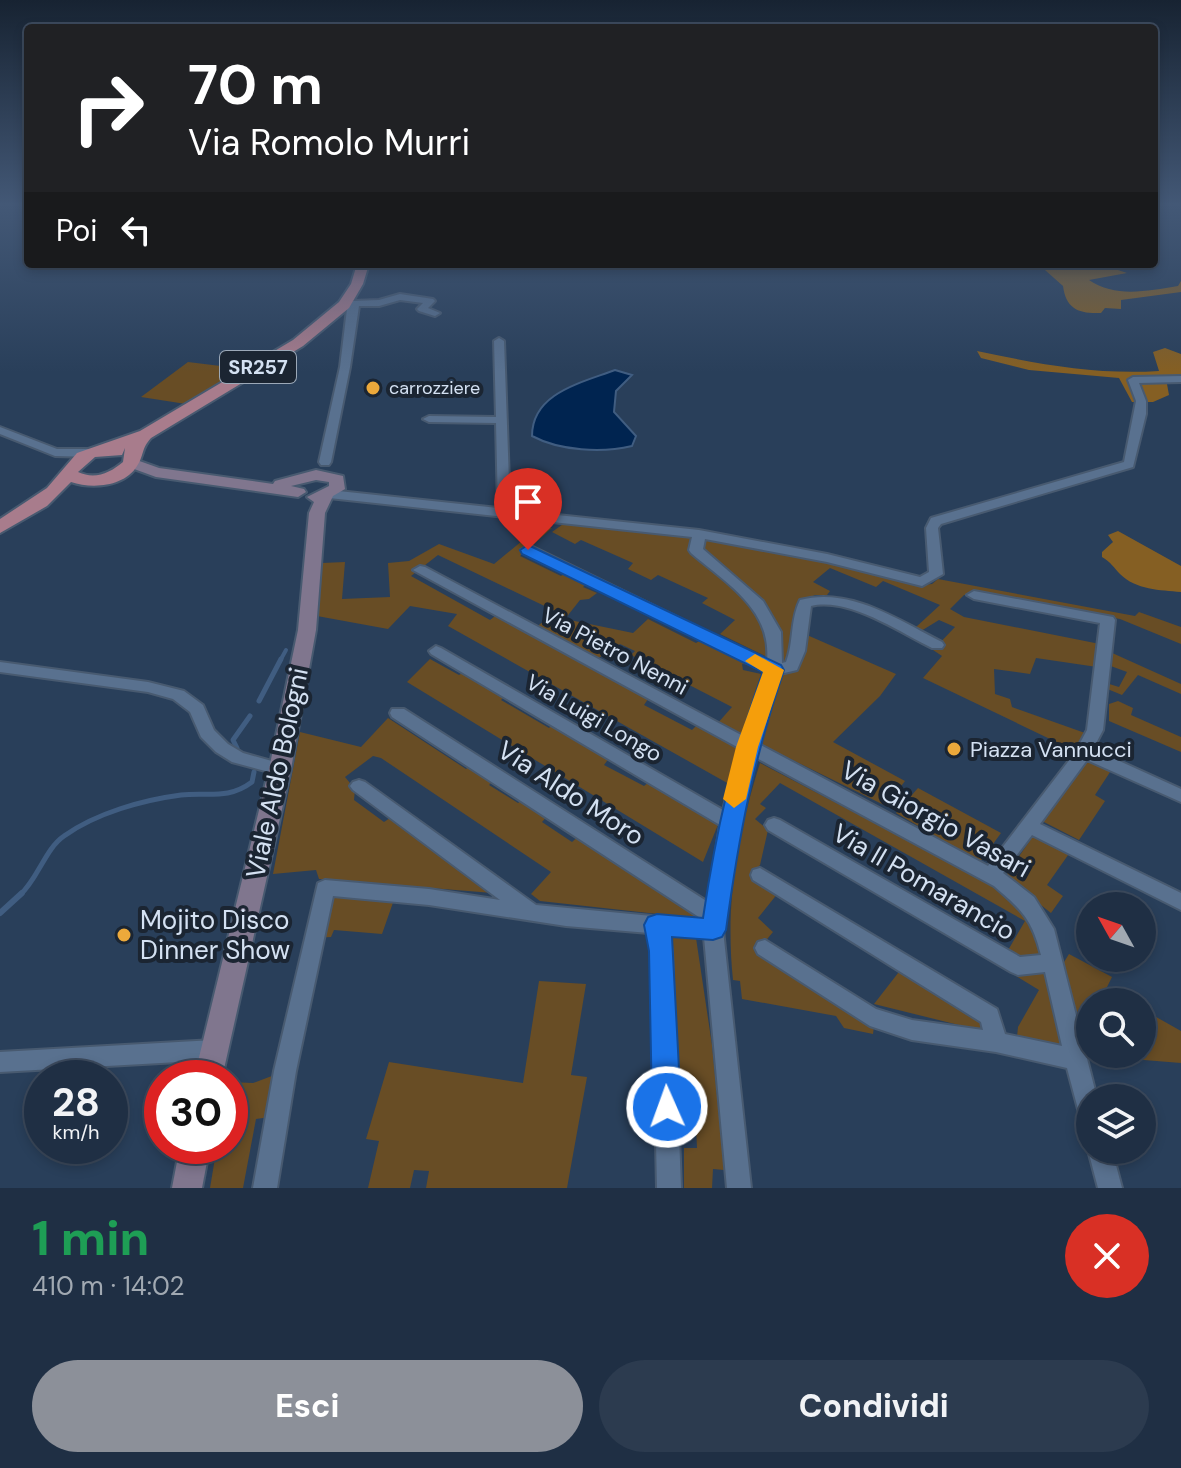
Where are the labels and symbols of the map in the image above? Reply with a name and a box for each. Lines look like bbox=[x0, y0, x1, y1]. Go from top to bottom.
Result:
road number: SR257 bbox=[220, 351, 296, 383]
place label: carrozziere bbox=[389, 376, 480, 400]
marker: carrozziere bbox=[364, 379, 382, 397]
pin bbox=[494, 468, 562, 550]
street label: Via Pietro Nenni bbox=[537, 600, 693, 702]
street label: Viale Aldo Bologni bbox=[238, 665, 316, 881]
street label: Via Luigi Longo bbox=[521, 667, 667, 769]
street label: Via Aldo Moro bbox=[491, 733, 651, 853]
place label: Piazza Vannucci bbox=[970, 735, 1132, 764]
marker: Piazza Vannucci bbox=[945, 740, 963, 758]
street label: Via Giorgio Vasari bbox=[835, 753, 1037, 885]
street label: Via Il Pomarancio bbox=[826, 816, 1022, 948]
north arrow bbox=[1076, 892, 1156, 972]
place label: Mojito Disco Dinner Show bbox=[140, 903, 290, 967]
marker: Mojito Disco Dinner Show bbox=[115, 926, 133, 944]
speed limit sign: 30 bbox=[144, 1060, 248, 1164]
position arrow bbox=[625, 1065, 709, 1149]

